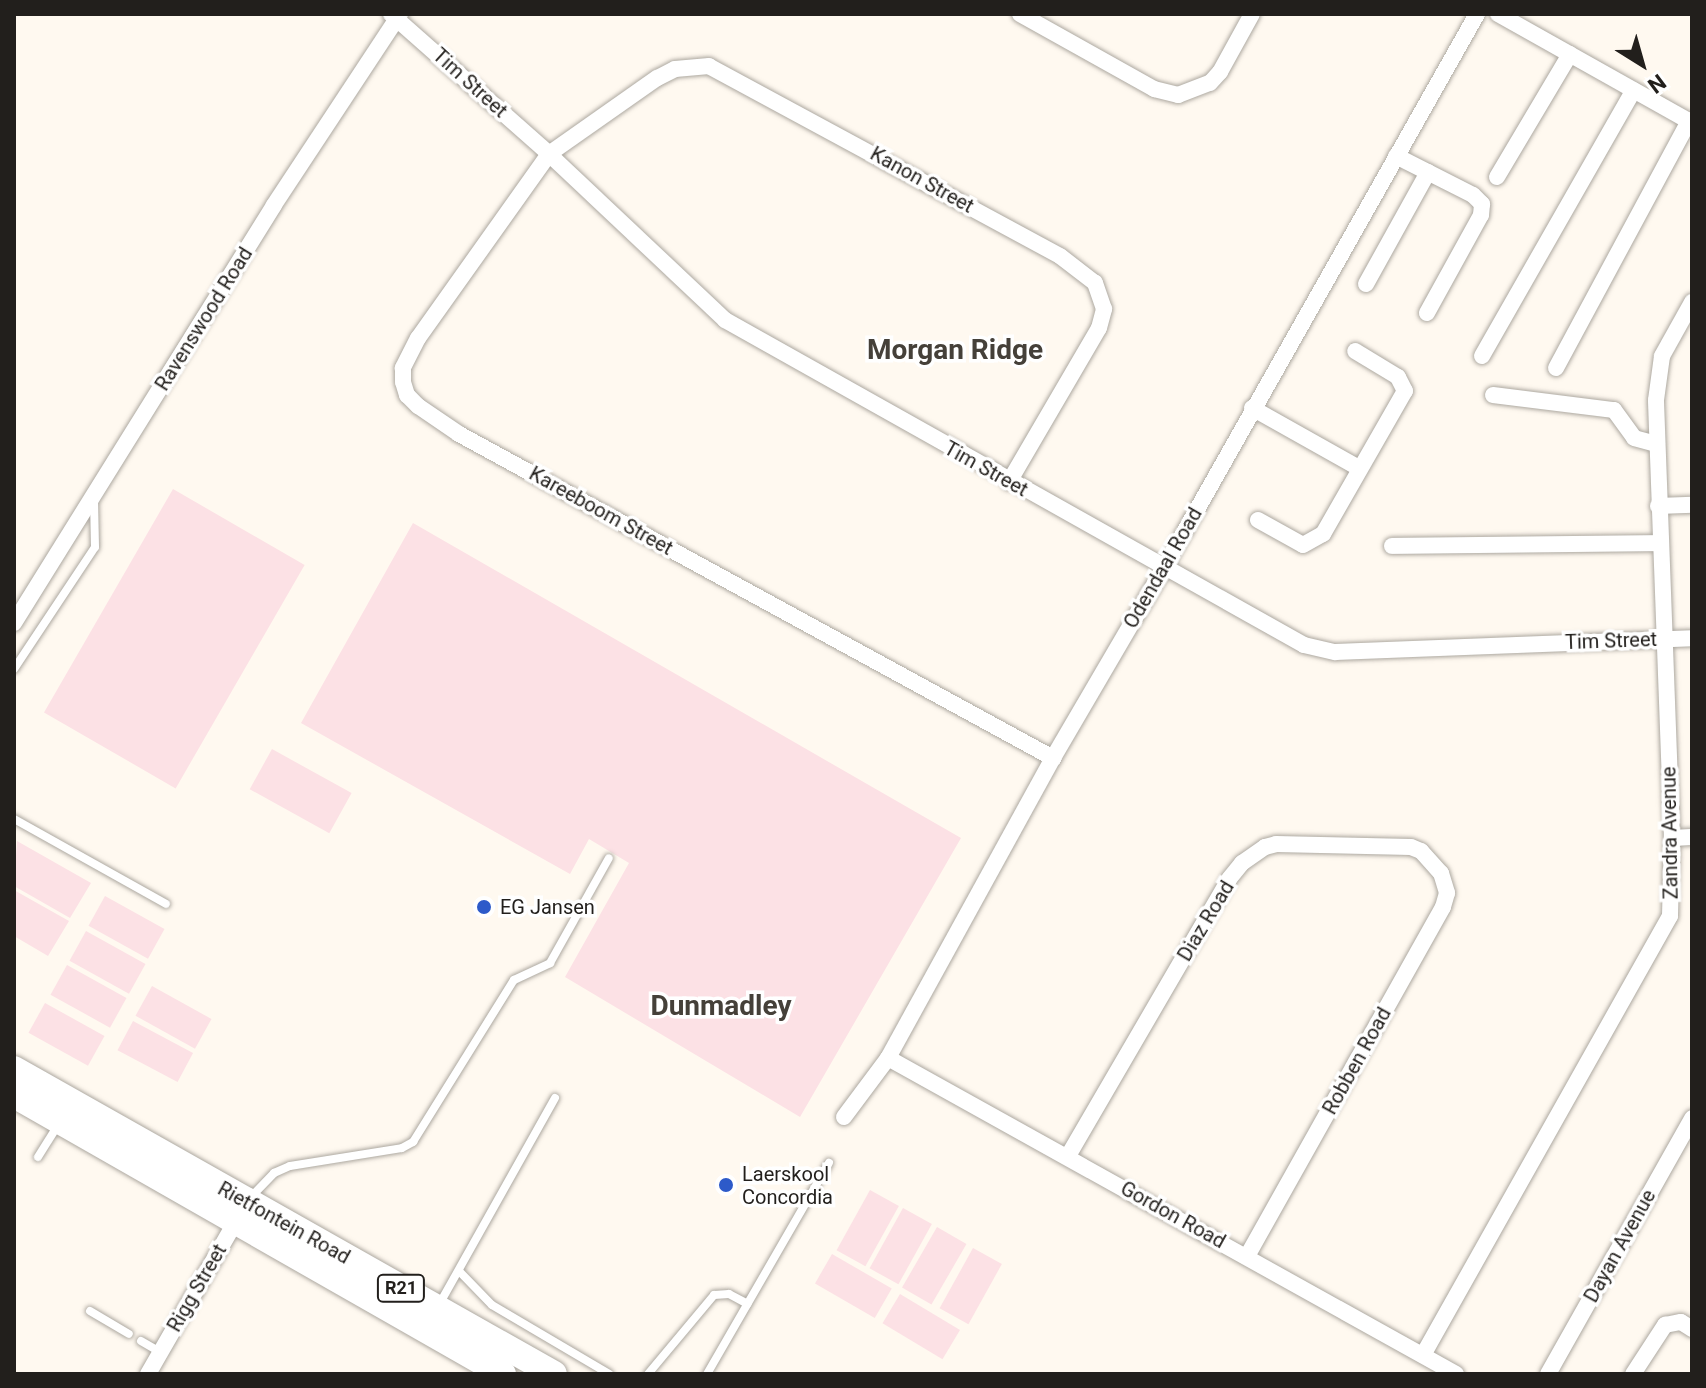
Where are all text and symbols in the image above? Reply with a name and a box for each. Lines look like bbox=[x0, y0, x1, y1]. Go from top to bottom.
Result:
north arrow bbox=[1602, 24, 1682, 104]
street label: Tim Street bbox=[428, 43, 512, 123]
text: N bbox=[1643, 69, 1670, 98]
street label: Kanon Street bbox=[866, 142, 978, 218]
street label: Ravenswood Road bbox=[150, 243, 258, 395]
district label: Morgan Ridge bbox=[867, 333, 1043, 367]
street label: Tim Street bbox=[940, 436, 1032, 502]
street label: Kareeboom Street bbox=[525, 462, 677, 560]
street label: Odendaal Road bbox=[1119, 503, 1207, 633]
street label: Tim Street bbox=[1565, 627, 1657, 655]
street label: Zandra Avenue bbox=[1657, 766, 1683, 900]
street label: Diaz Road bbox=[1173, 876, 1239, 966]
place label: EG Jansen bbox=[500, 895, 595, 919]
marker: EG Jansen bbox=[475, 898, 493, 916]
district label: Dunmadley bbox=[650, 989, 792, 1023]
street label: Robben Road bbox=[1318, 1003, 1396, 1119]
place label: Laerskool Concordia bbox=[742, 1162, 833, 1209]
marker: Laerskool Concordia bbox=[717, 1176, 735, 1194]
street label: Gordon Road bbox=[1116, 1176, 1230, 1254]
street label: Rietfontein Road bbox=[214, 1177, 354, 1269]
street label: Dayan Avenue bbox=[1579, 1185, 1661, 1307]
street label: Rigg Street bbox=[162, 1240, 232, 1336]
road number: R21 bbox=[375, 1274, 427, 1302]

